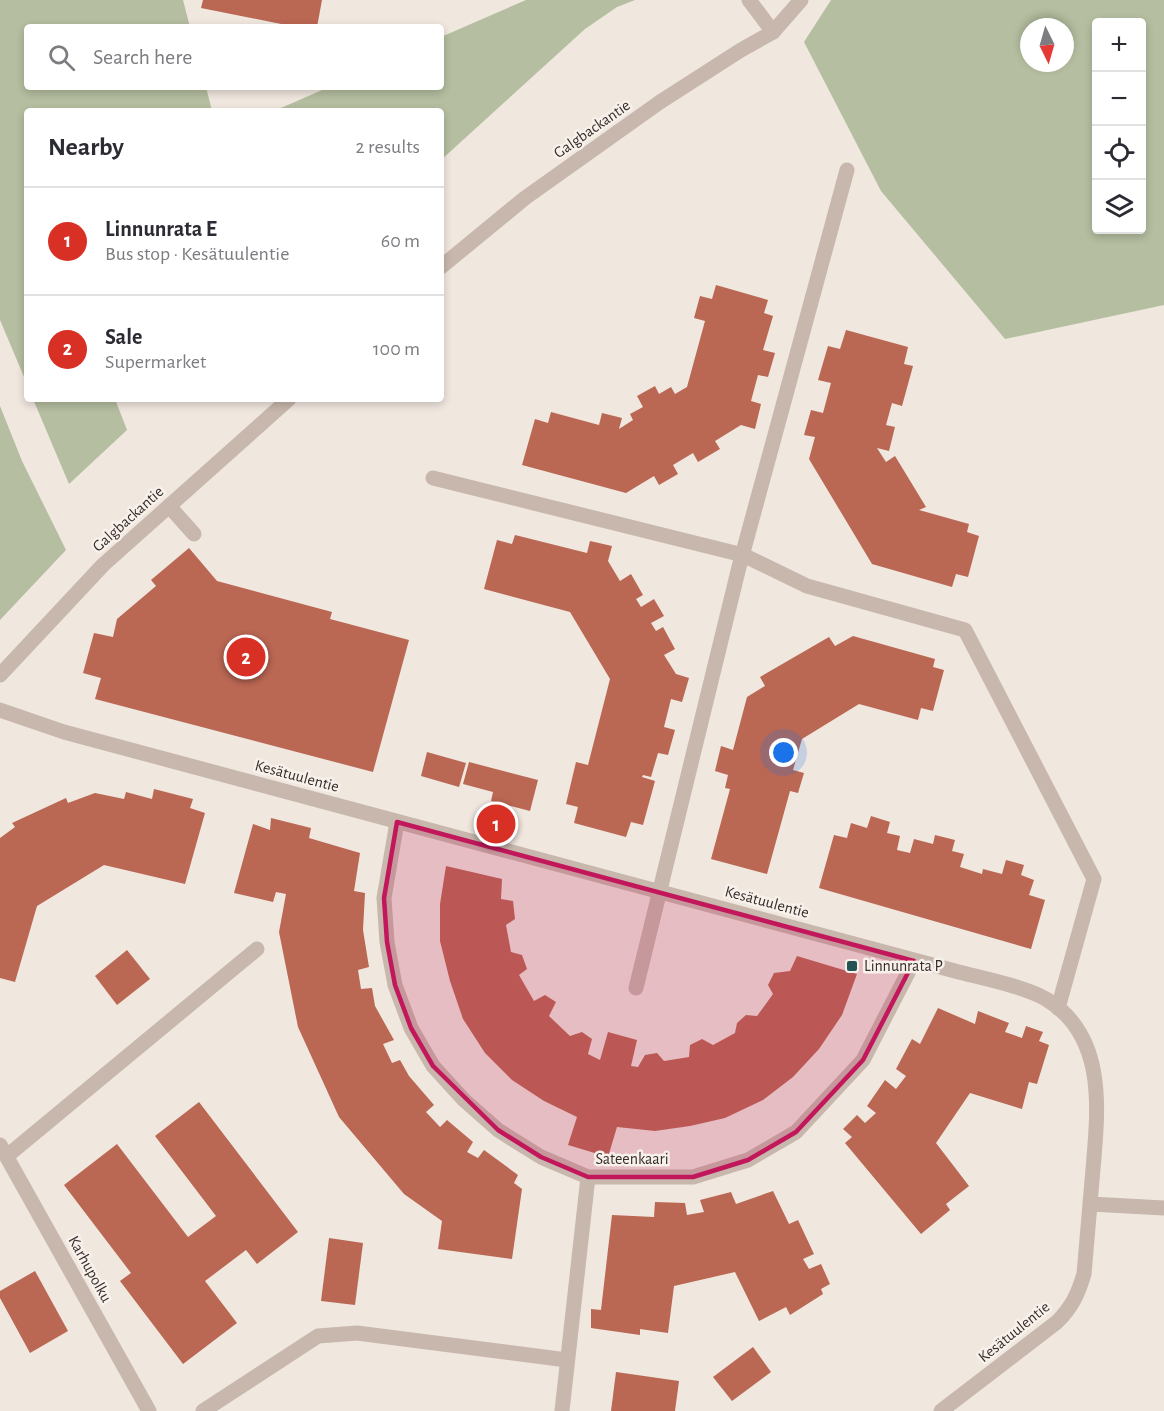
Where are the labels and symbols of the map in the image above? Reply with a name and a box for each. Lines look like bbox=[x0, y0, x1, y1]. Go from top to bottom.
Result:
north arrow bbox=[1020, 18, 1074, 72]
street label: Galgbackantie bbox=[551, 97, 633, 161]
street label: Galgbackantie bbox=[90, 483, 166, 555]
pin: 2 bbox=[226, 634, 266, 680]
your location bbox=[769, 738, 798, 767]
street label: Kesätuulentie bbox=[253, 757, 341, 795]
pin: 1 bbox=[476, 802, 516, 846]
street label: Kesätuulentie bbox=[723, 883, 811, 921]
place label: Linnunrata P bbox=[864, 958, 943, 974]
marker: Linnunrata P bbox=[845, 959, 859, 973]
street label: Sateenkaari bbox=[595, 1151, 669, 1167]
street label: Karhupolku bbox=[65, 1233, 115, 1305]
street label: Kesätuulentie bbox=[975, 1299, 1053, 1365]

